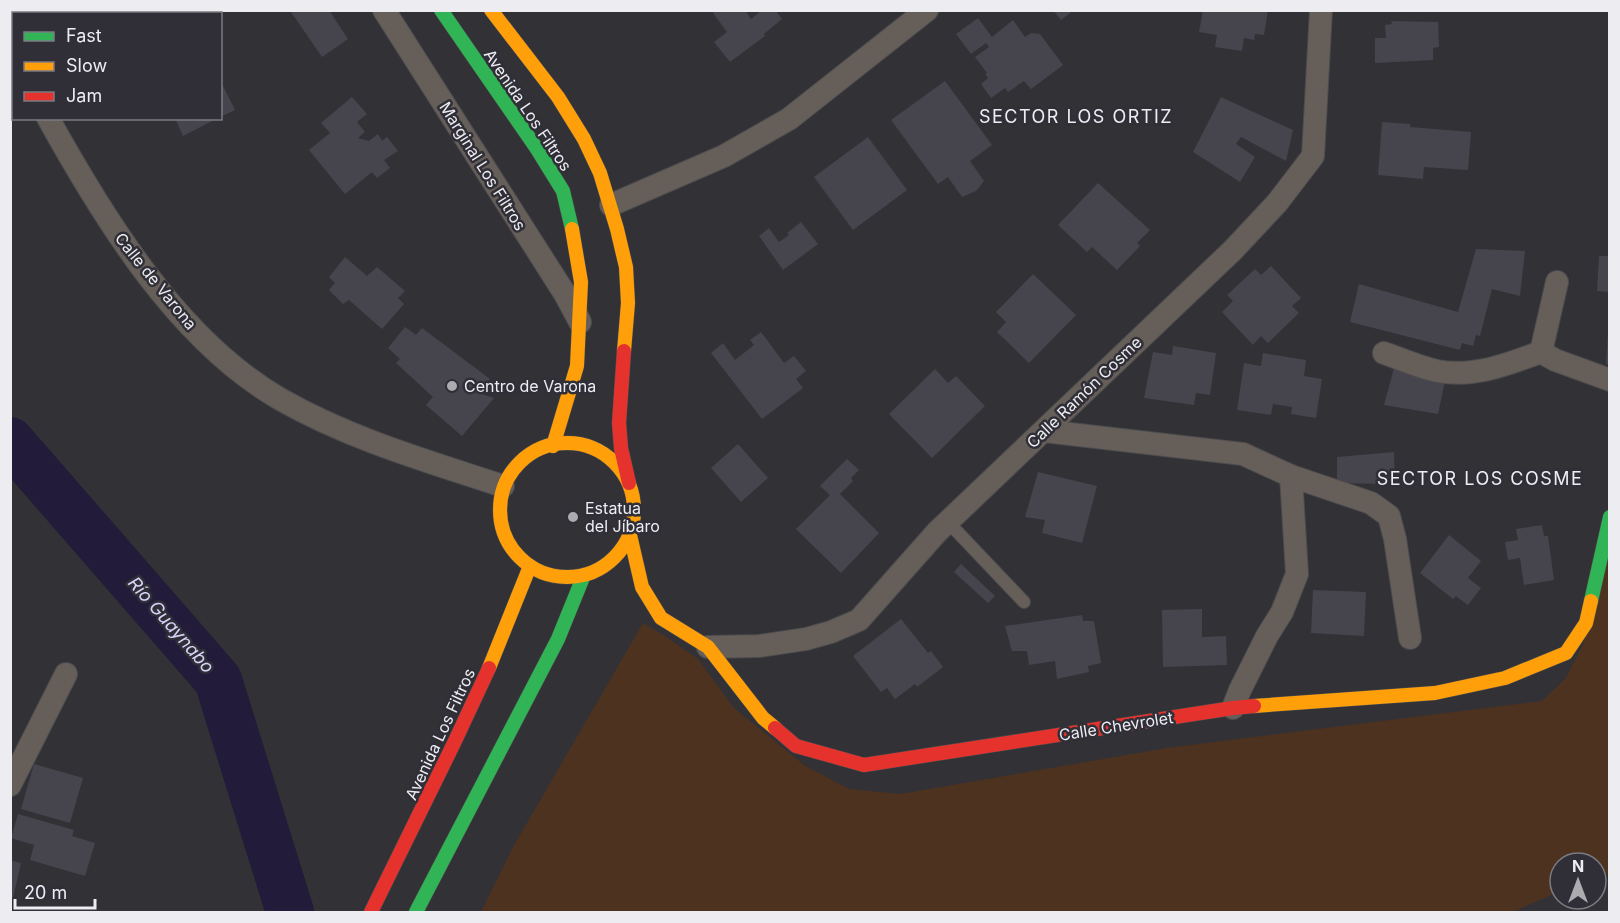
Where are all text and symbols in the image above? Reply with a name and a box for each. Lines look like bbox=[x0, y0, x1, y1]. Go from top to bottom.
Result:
legend bbox=[12, 12, 222, 120]
text: Fast bbox=[66, 25, 102, 46]
street label: Avenida Los Filtros bbox=[480, 45, 576, 175]
text: Slow bbox=[66, 55, 107, 76]
text: Jam bbox=[66, 85, 102, 106]
street label: Marginal Los Filtros bbox=[435, 98, 531, 234]
district label: SECTOR LOS ORTIZ bbox=[979, 106, 1173, 127]
street label: Calle de Varona bbox=[111, 229, 201, 333]
street label: Calle Ramón Cosme bbox=[1022, 332, 1146, 452]
place label: Centro de Varona bbox=[464, 376, 596, 396]
marker: Centro de Varona bbox=[445, 379, 459, 393]
district label: SECTOR LOS COSME bbox=[1377, 468, 1583, 489]
place label: Estatua del Jíbaro bbox=[585, 498, 660, 536]
marker: Estatua del Jíbaro bbox=[566, 510, 580, 524]
water label: Río Guaynabo bbox=[124, 572, 219, 677]
street label: Avenida Los Filtros bbox=[401, 665, 479, 803]
street label: Calle Chevrolet bbox=[1058, 707, 1174, 745]
north arrow bbox=[1548, 851, 1608, 911]
text: N bbox=[1572, 856, 1584, 876]
scale bar bbox=[15, 872, 94, 910]
text: 20 m bbox=[24, 882, 67, 903]

